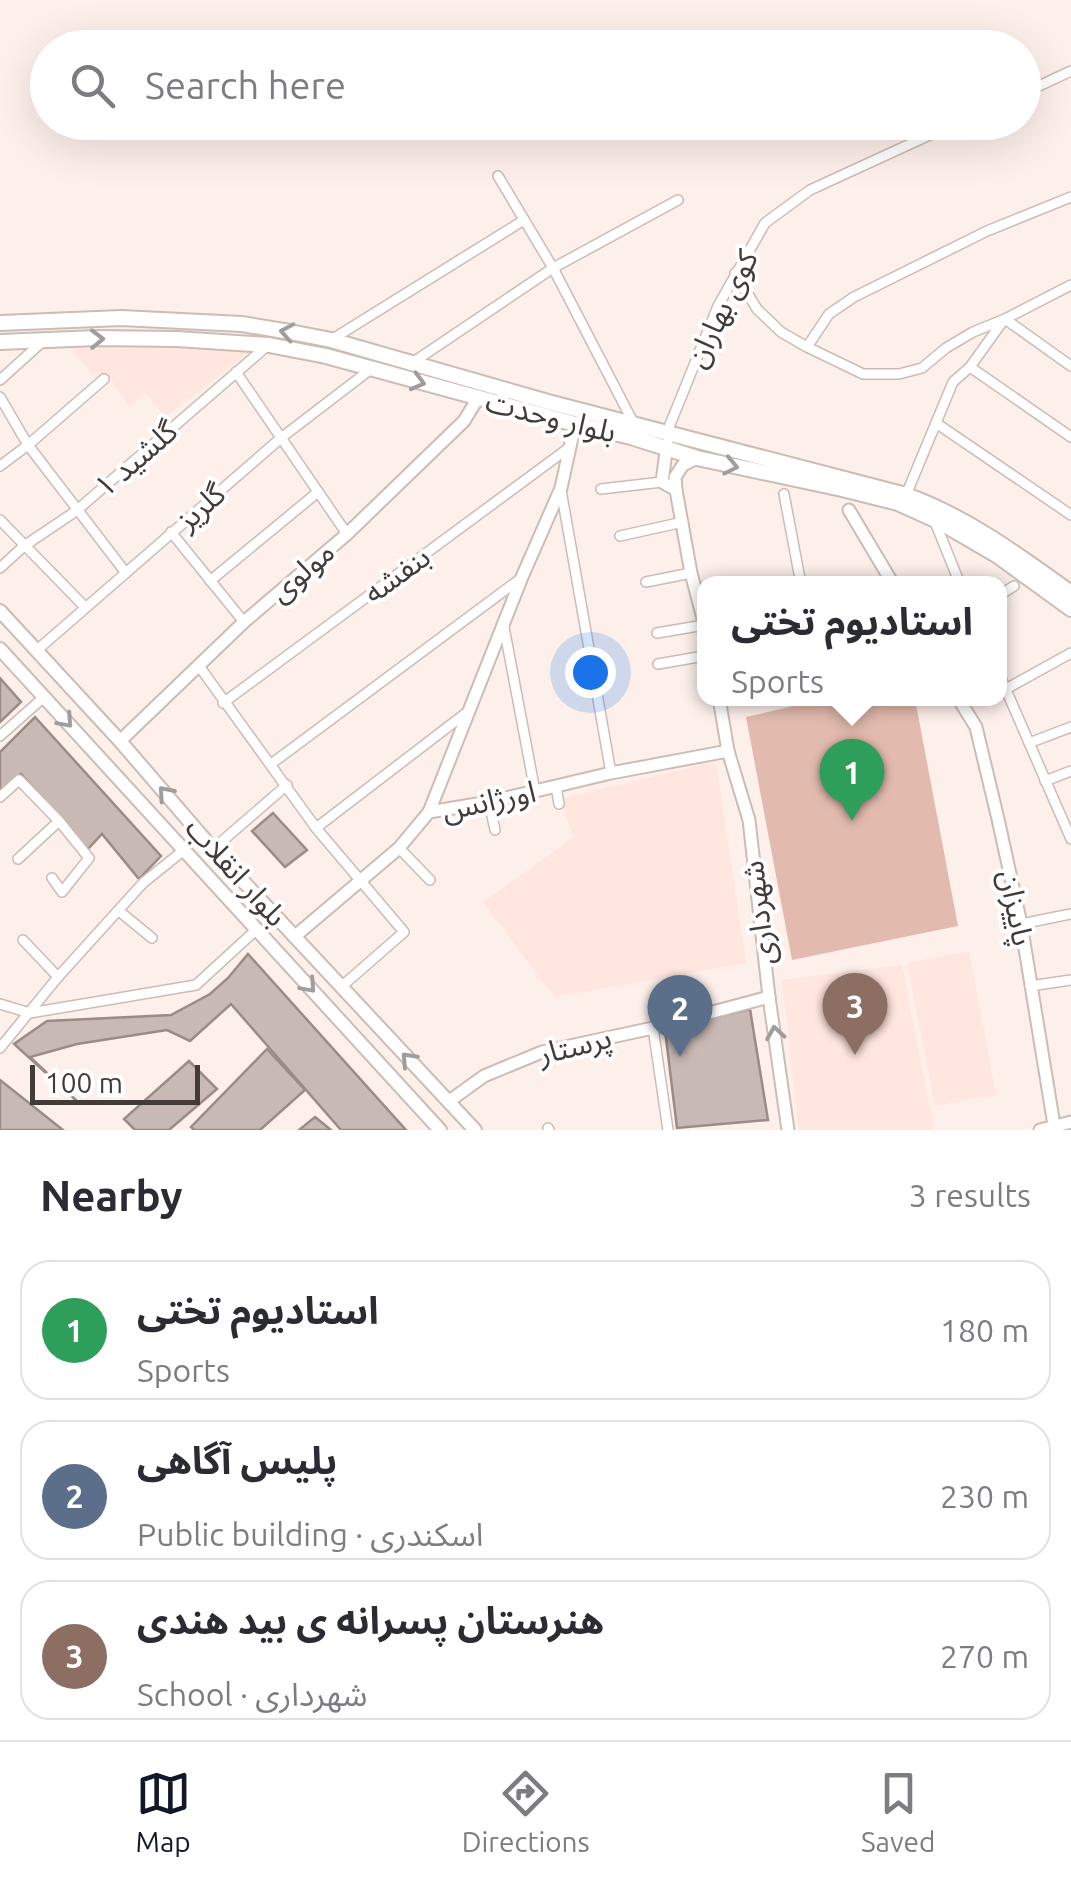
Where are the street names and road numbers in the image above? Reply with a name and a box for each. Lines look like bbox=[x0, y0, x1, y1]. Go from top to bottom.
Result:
street label: کوی بهاران bbox=[678, 244, 765, 373]
street label: بلوار وحدت bbox=[482, 383, 620, 450]
street label: گلشید ۱ bbox=[87, 413, 184, 503]
street label: گلریز bbox=[168, 476, 233, 538]
street label: مولوی bbox=[262, 534, 341, 609]
street label: بنفشه bbox=[357, 539, 436, 610]
street label: اورژانس bbox=[439, 774, 539, 828]
street label: بلوار انقلاب bbox=[179, 810, 294, 933]
street label: شهرداری bbox=[735, 859, 782, 967]
street label: پاییزان bbox=[990, 867, 1041, 949]
street label: پرستار bbox=[534, 1020, 616, 1074]

